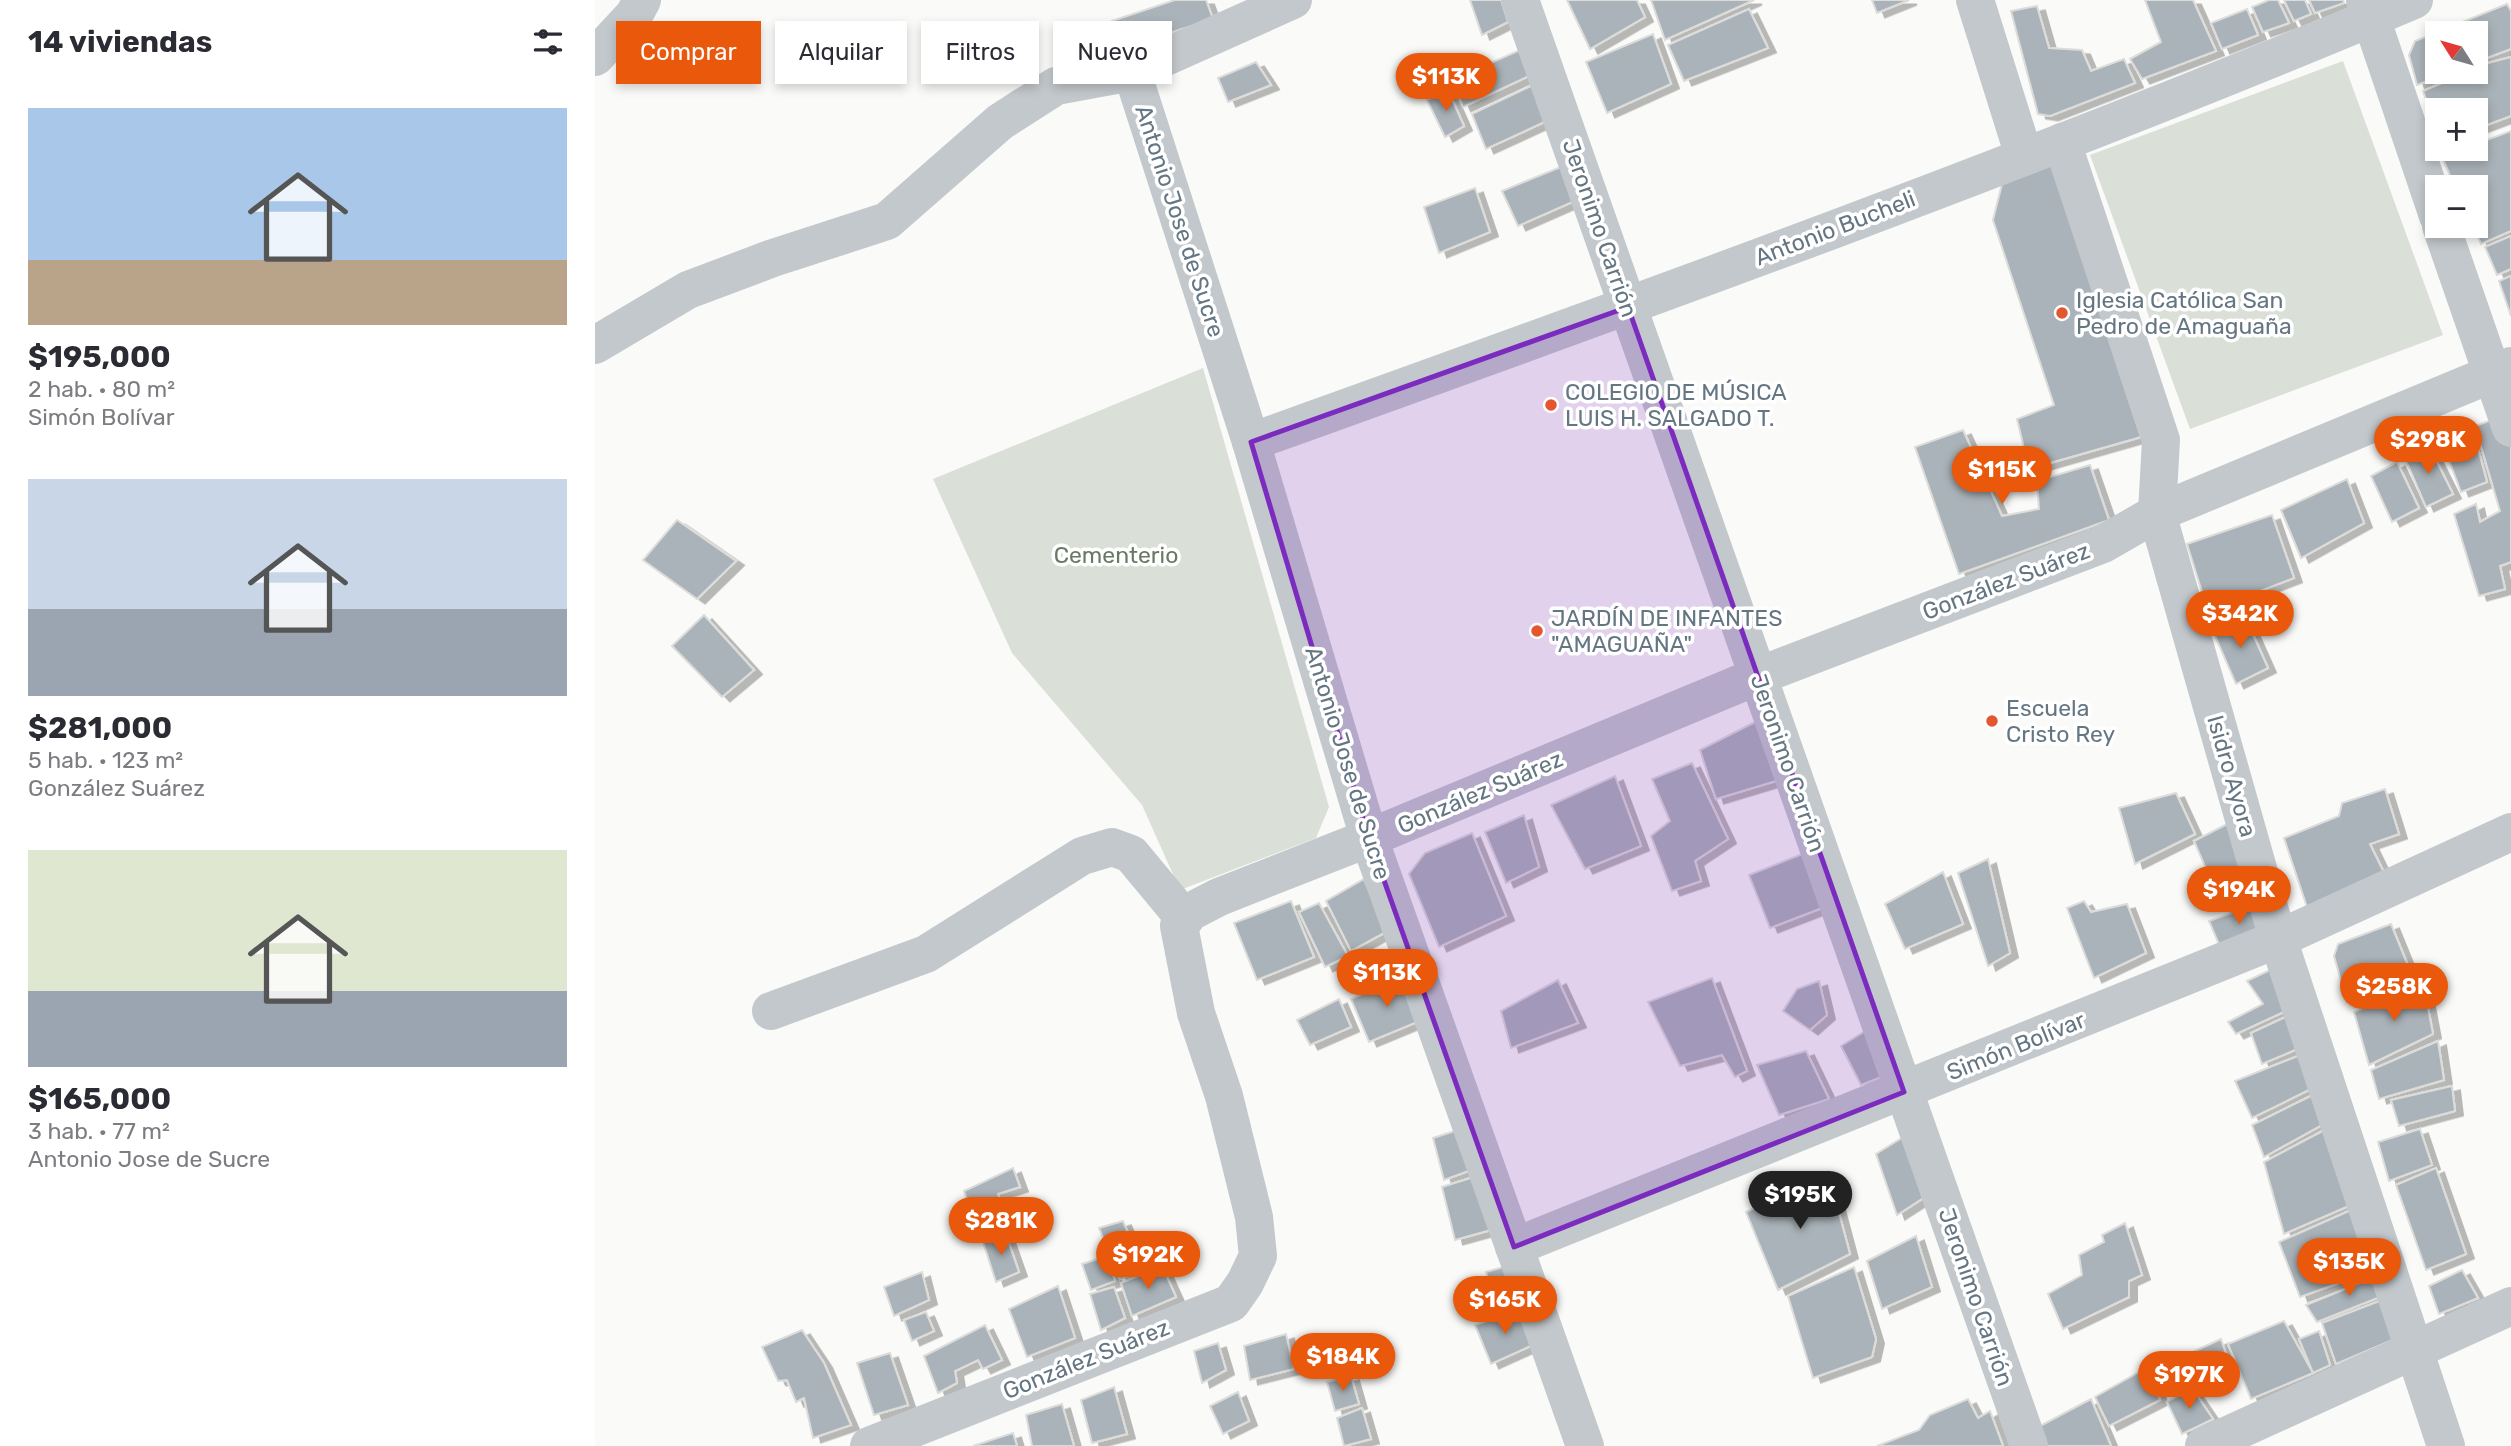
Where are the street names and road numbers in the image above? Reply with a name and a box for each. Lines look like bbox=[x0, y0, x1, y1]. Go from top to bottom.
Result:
street label: Antonio Jose de Sucre bbox=[1129, 101, 1231, 341]
street label: Jeronimo Carrión bbox=[1556, 135, 1644, 321]
street label: Antonio Bucheli bbox=[1751, 185, 1919, 271]
street label: González Suárez bbox=[1918, 536, 2094, 626]
street label: Antonio Jose de Sucre bbox=[1299, 643, 1397, 883]
street label: Jeronimo Carrión bbox=[1744, 670, 1832, 856]
street label: Isidro Ayora bbox=[2201, 712, 2263, 840]
street label: González Suárez bbox=[1393, 745, 1567, 839]
street label: Simón Bolívar bbox=[1943, 1005, 2089, 1086]
street label: Jeronimo Carrión bbox=[1932, 1204, 2020, 1390]
street label: González Suárez bbox=[999, 1313, 1173, 1405]

